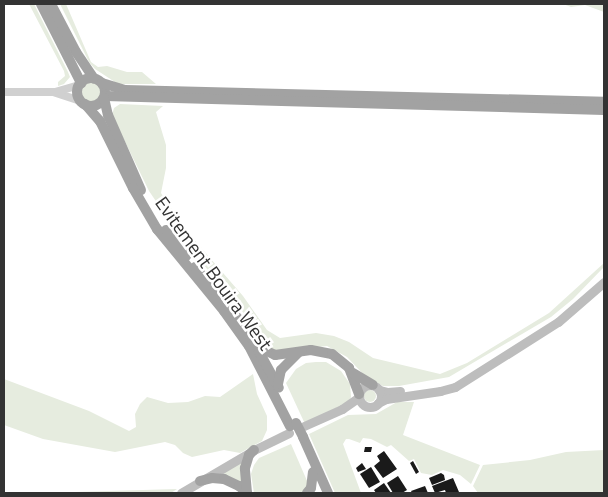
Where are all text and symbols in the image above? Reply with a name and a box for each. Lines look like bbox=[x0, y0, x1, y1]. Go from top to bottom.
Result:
street label: Evitement Bouira West bbox=[151, 192, 277, 354]

